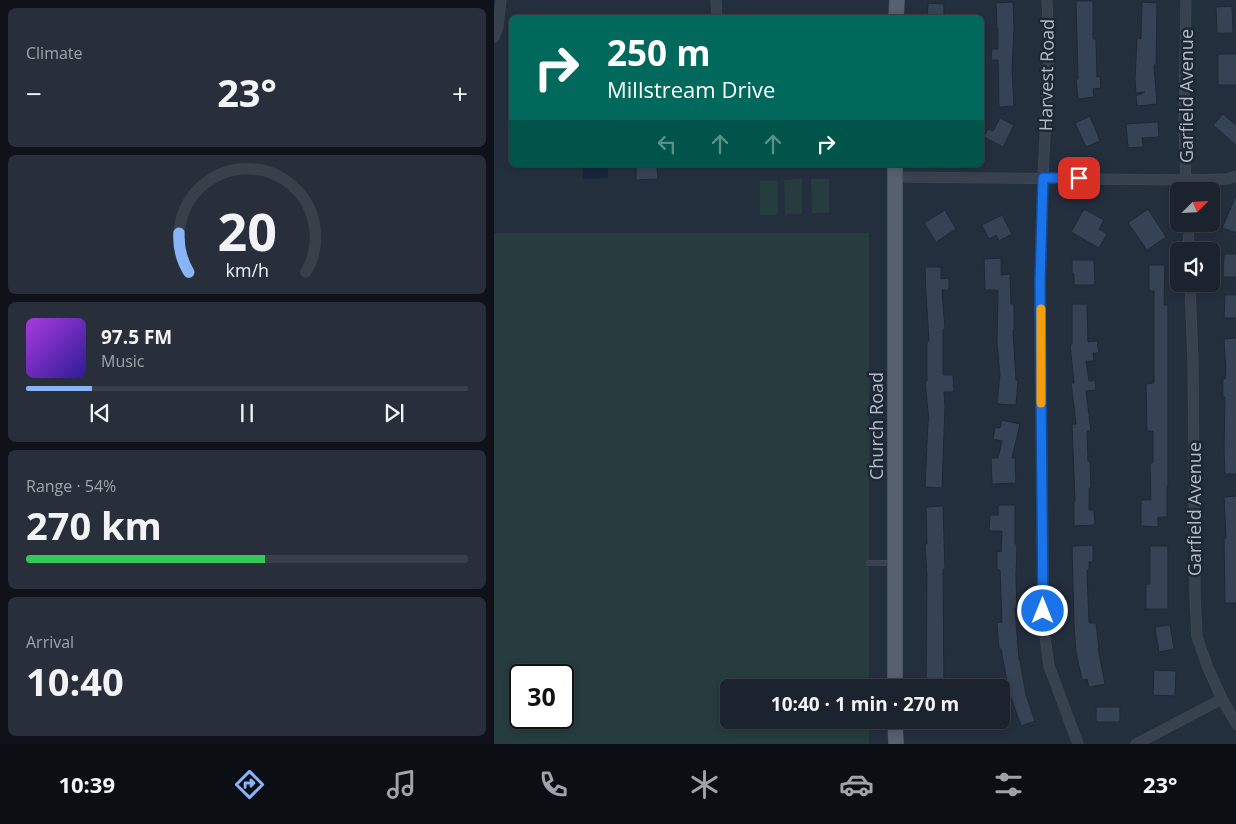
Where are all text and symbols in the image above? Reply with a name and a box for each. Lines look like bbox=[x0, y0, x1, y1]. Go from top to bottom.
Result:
street label: Harvest Road bbox=[1033, 19, 1059, 131]
text: 250 m bbox=[607, 29, 711, 76]
street label: Garfield Avenue bbox=[1174, 29, 1198, 163]
icon: right bbox=[524, 35, 589, 100]
text: Climate bbox=[26, 42, 83, 64]
text: 23° bbox=[217, 66, 277, 118]
text: − bbox=[26, 74, 42, 112]
text: + bbox=[452, 74, 468, 112]
text: Millstream Drive bbox=[607, 74, 775, 104]
icon: left bbox=[653, 130, 681, 158]
icon: ahead bbox=[706, 130, 734, 158]
icon: ahead bbox=[759, 130, 787, 158]
icon: right bbox=[812, 130, 840, 158]
pin bbox=[1058, 157, 1100, 199]
icon: arrive bbox=[1065, 164, 1093, 192]
north arrow bbox=[1170, 182, 1220, 232]
map controls bbox=[1170, 182, 1220, 292]
text: 20 bbox=[217, 195, 277, 266]
button: sound bbox=[1170, 242, 1220, 292]
text: km/h bbox=[225, 258, 269, 282]
text: 97.5 FM bbox=[101, 324, 172, 350]
text: Music bbox=[101, 350, 145, 372]
street label: Church Road bbox=[864, 372, 888, 480]
icon: previous bbox=[86, 399, 114, 427]
icon: pause bbox=[233, 399, 261, 427]
icon: next bbox=[380, 399, 408, 427]
street label: Garfield Avenue bbox=[1182, 442, 1206, 576]
text: Range · 54% bbox=[26, 475, 116, 497]
text: 270 km bbox=[26, 499, 162, 551]
position arrow bbox=[1016, 584, 1068, 636]
text: Arrival bbox=[26, 631, 74, 653]
text: 10:40 bbox=[26, 655, 124, 707]
speed limit sign: 30 bbox=[509, 664, 574, 729]
text: 10:40 · 1 min · 270 m bbox=[771, 691, 959, 717]
icon: directions bbox=[232, 767, 267, 802]
icon: music bbox=[384, 767, 419, 802]
icon: phone bbox=[536, 767, 571, 802]
icon: climate bbox=[687, 767, 722, 802]
icon: car bbox=[839, 767, 874, 802]
icon: filters bbox=[991, 767, 1026, 802]
text: 10:39 bbox=[58, 769, 115, 799]
text: 23° bbox=[1143, 769, 1178, 799]

